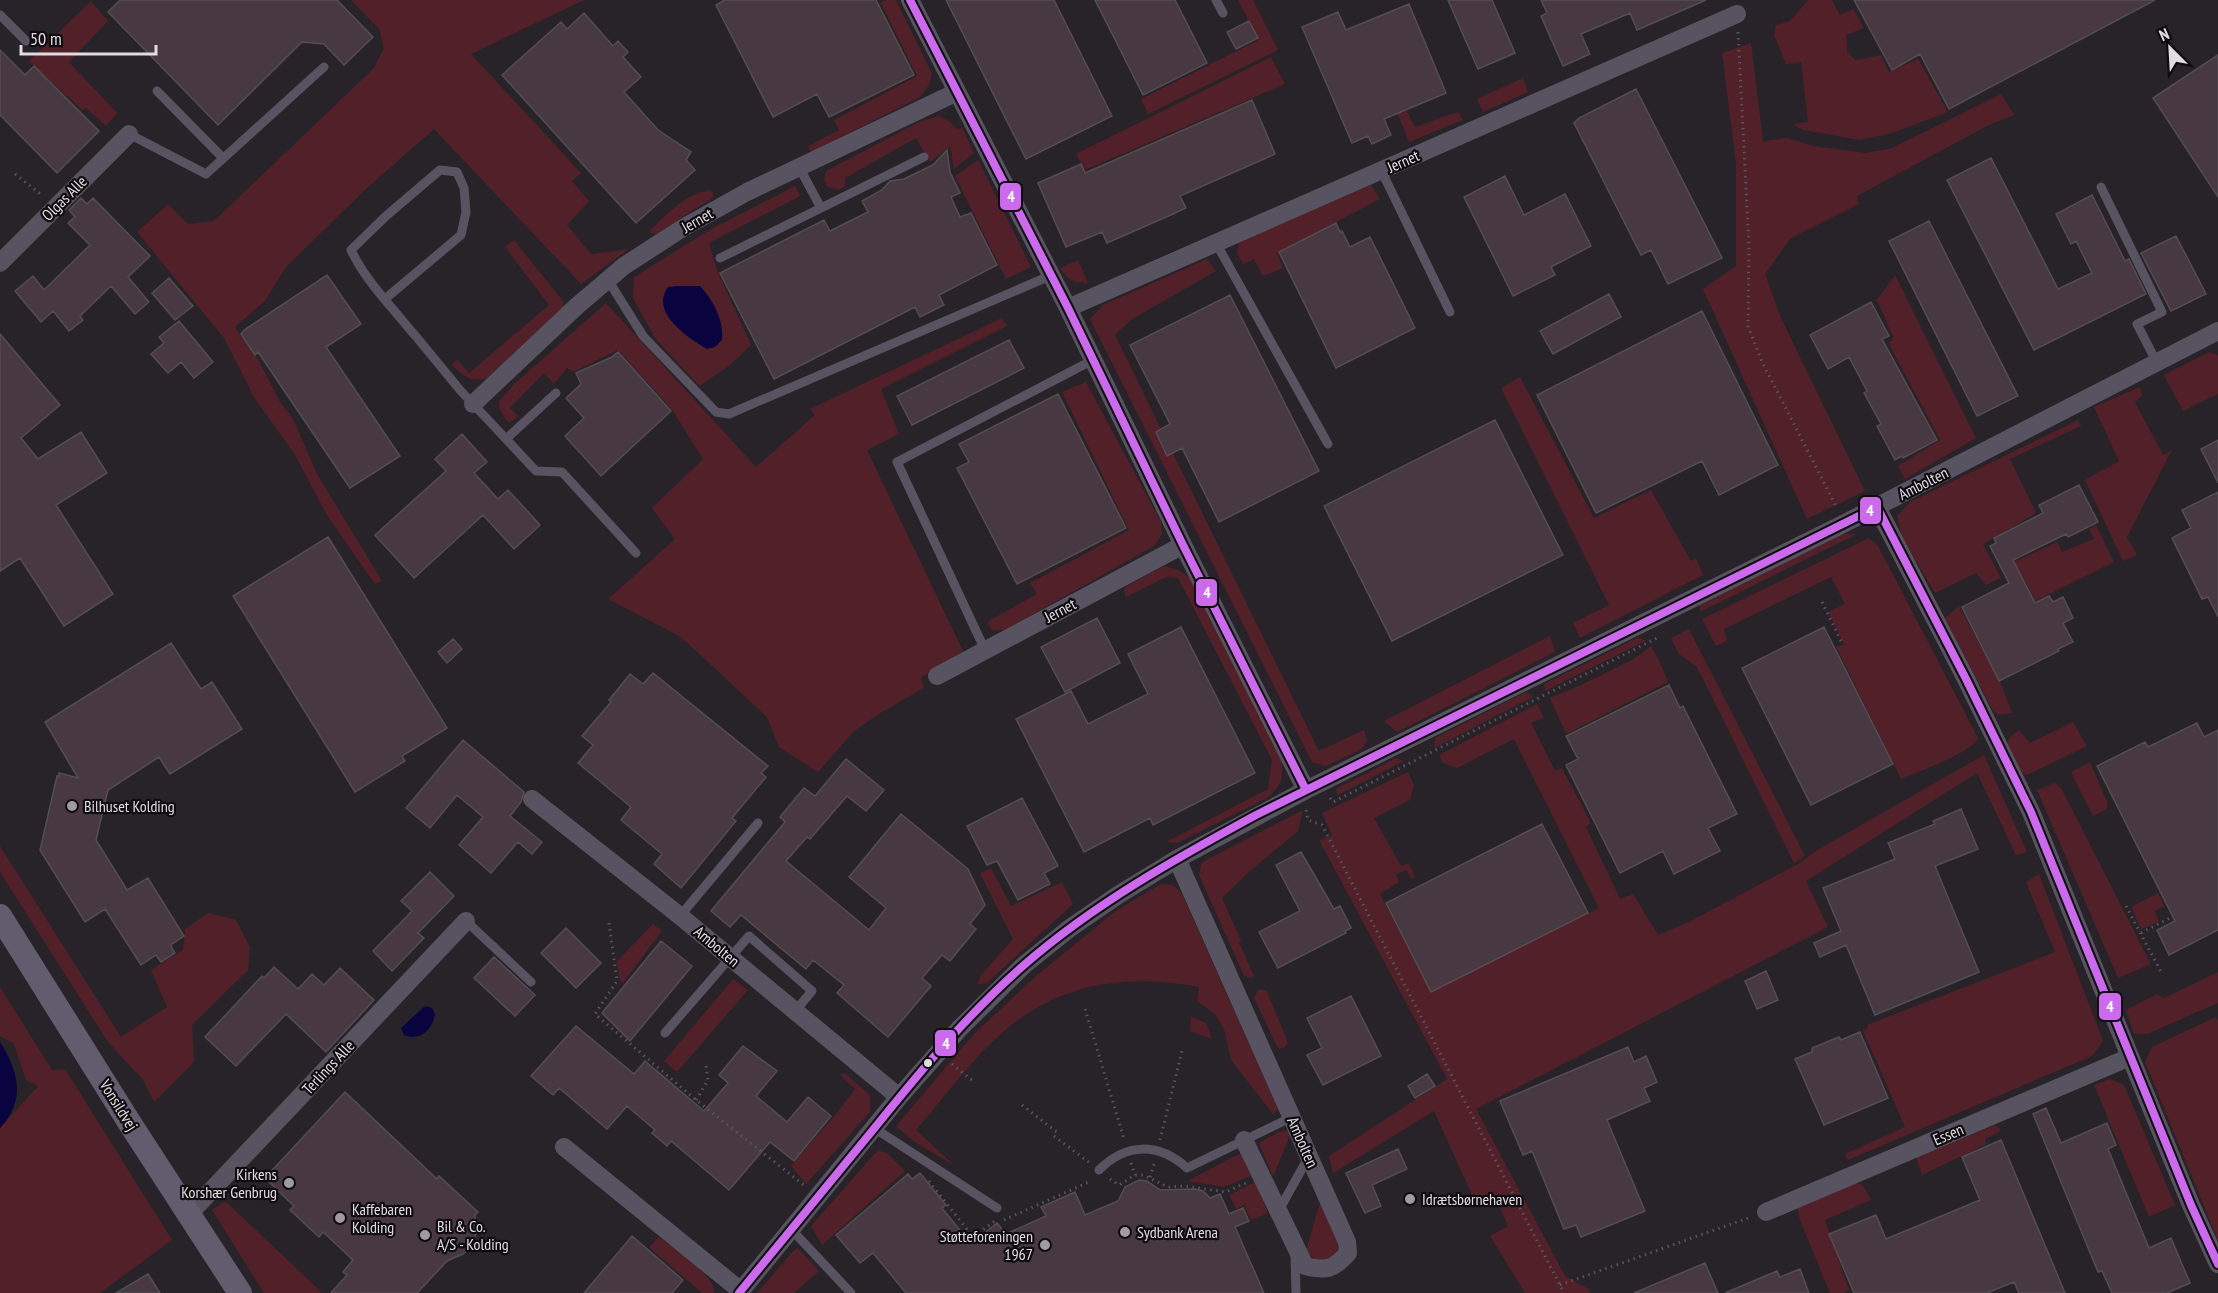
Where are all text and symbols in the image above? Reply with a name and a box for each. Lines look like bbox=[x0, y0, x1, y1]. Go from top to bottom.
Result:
scale bar bbox=[21, 18, 156, 56]
north arrow bbox=[2140, 18, 2200, 78]
text: N bbox=[2156, 23, 2172, 45]
text: 50 m bbox=[30, 27, 62, 50]
street label: Jernet bbox=[1383, 145, 1423, 177]
street label: Olgas Alle bbox=[37, 171, 91, 225]
line badge: 4 bbox=[999, 182, 1022, 211]
text: 4 bbox=[1007, 186, 1015, 206]
street label: Jernet bbox=[677, 203, 717, 237]
street label: Ambolten bbox=[1895, 462, 1951, 504]
line badge: 4 bbox=[1859, 496, 1882, 525]
text: 4 bbox=[1866, 500, 1874, 520]
line badge: 4 bbox=[1195, 578, 1218, 607]
text: 4 bbox=[1203, 582, 1211, 602]
street label: Jernet bbox=[1040, 593, 1080, 627]
place label: Bilhuset Kolding bbox=[84, 796, 175, 816]
marker: Bilhuset Kolding bbox=[65, 799, 79, 813]
street label: Ambolten bbox=[690, 921, 744, 971]
line badge: 4 bbox=[2098, 992, 2122, 1021]
text: 4 bbox=[2106, 996, 2114, 1016]
line badge: 4 bbox=[934, 1029, 957, 1057]
text: 4 bbox=[942, 1033, 950, 1053]
street label: Terlings Alle bbox=[298, 1035, 358, 1099]
unlabelled marker bbox=[922, 1057, 934, 1069]
street label: Vonsildvej bbox=[95, 1075, 142, 1134]
street label: Ambolten bbox=[1283, 1114, 1323, 1170]
street label: Essen bbox=[1930, 1119, 1966, 1149]
place label: Kirkens Korshær Genbrug bbox=[181, 1164, 277, 1202]
marker: Kirkens Korshær Genbrug bbox=[282, 1176, 296, 1190]
place label: Idrætsbørnehaven bbox=[1422, 1189, 1522, 1209]
marker: Idrætsbørnehaven bbox=[1403, 1192, 1417, 1206]
place label: Kaffebaren Kolding bbox=[352, 1199, 412, 1237]
marker: Kaffebaren Kolding bbox=[333, 1211, 347, 1225]
place label: Bil & Co. A/S - Kolding bbox=[437, 1216, 509, 1254]
place label: Sydbank Arena bbox=[1137, 1222, 1218, 1242]
marker: Sydbank Arena bbox=[1118, 1225, 1132, 1239]
place label: Støtteforeningen 1967 bbox=[940, 1226, 1033, 1264]
marker: Bil & Co. A/S - Kolding bbox=[418, 1228, 432, 1242]
marker: Støtteforeningen 1967 bbox=[1038, 1238, 1052, 1252]

